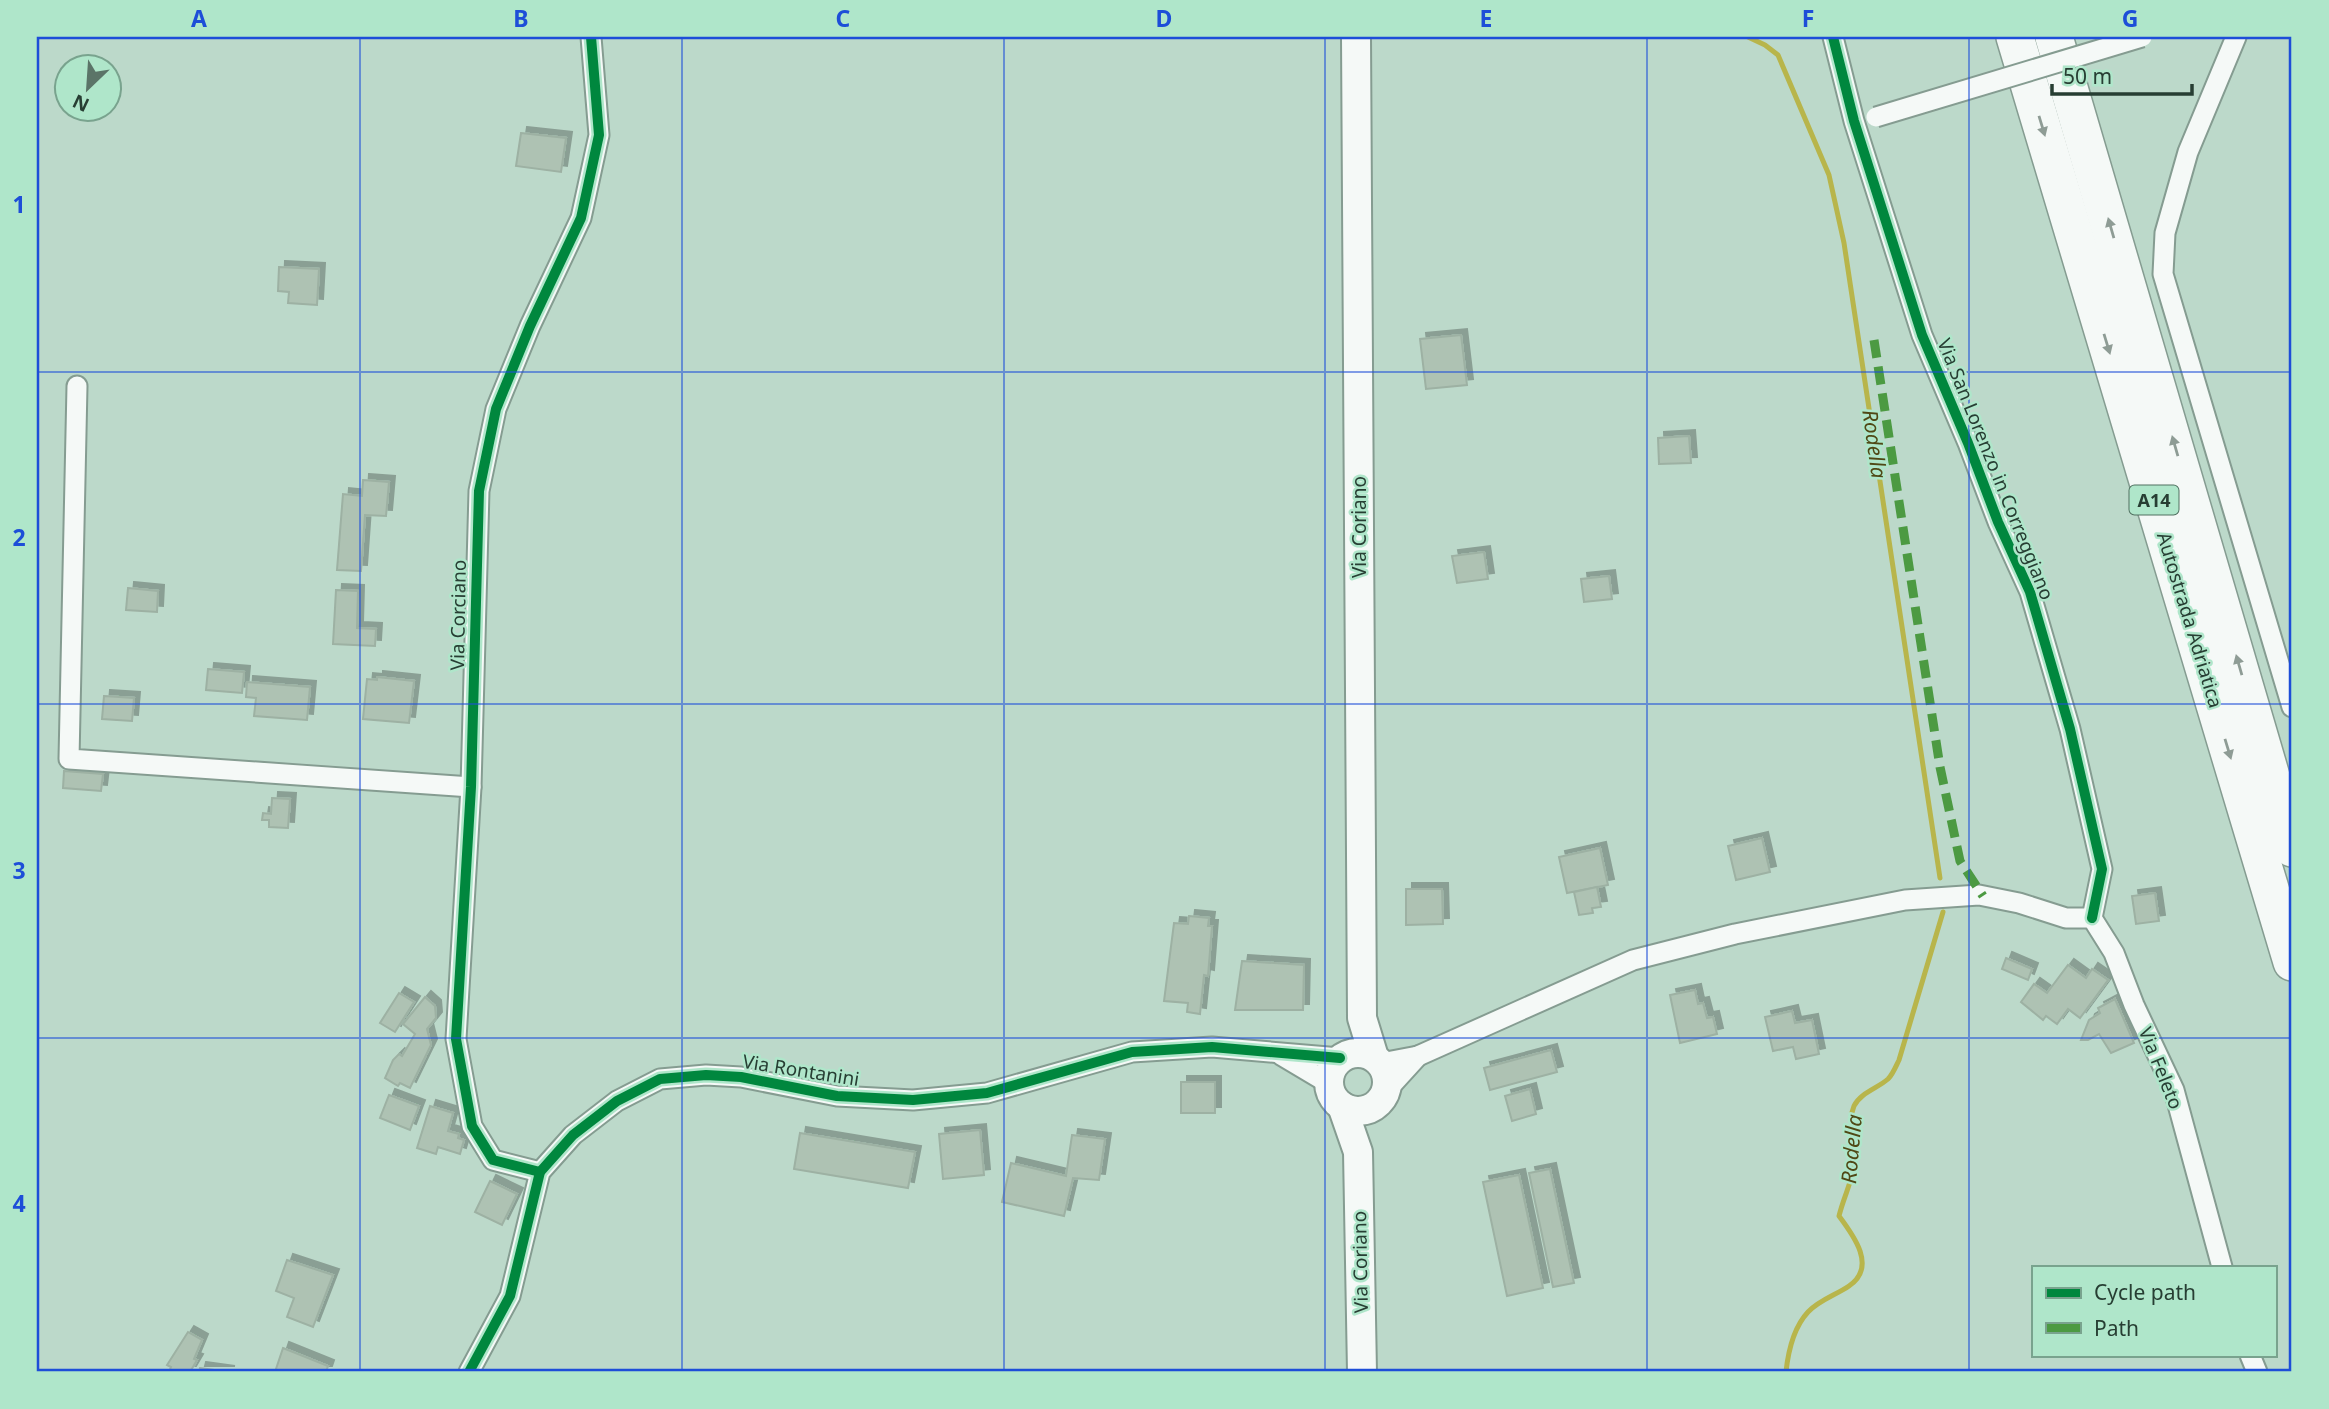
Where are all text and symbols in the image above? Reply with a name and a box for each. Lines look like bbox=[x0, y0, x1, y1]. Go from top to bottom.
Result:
text: A bbox=[191, 2, 207, 34]
text: B bbox=[513, 2, 529, 34]
text: C bbox=[836, 2, 851, 34]
text: D bbox=[1156, 2, 1172, 34]
text: E bbox=[1480, 2, 1492, 34]
text: F bbox=[1802, 2, 1814, 34]
text: G bbox=[2122, 2, 2138, 34]
north arrow bbox=[52, 52, 122, 122]
scale bar bbox=[2052, 52, 2192, 96]
text: 50 m bbox=[2063, 62, 2112, 90]
text: N bbox=[68, 88, 93, 118]
one-way arrow bbox=[2037, 115, 2047, 136]
text: 1 bbox=[12, 188, 26, 220]
one-way arrow bbox=[2105, 217, 2115, 238]
one-way arrow bbox=[2102, 333, 2112, 354]
street label: Via San Lorenzo in Correggiano bbox=[1932, 334, 2060, 604]
water label: Rodella bbox=[1856, 408, 1894, 480]
one-way arrow bbox=[2169, 436, 2179, 457]
street label: Via Coriano bbox=[1346, 476, 1372, 578]
road number: A14 bbox=[2130, 486, 2178, 514]
text: 2 bbox=[12, 521, 26, 553]
street label: Autostrada Adriatica bbox=[2151, 529, 2229, 711]
street label: Via Corciano bbox=[444, 559, 472, 671]
one-way arrow bbox=[2233, 654, 2243, 675]
one-way arrow bbox=[2224, 739, 2234, 760]
text: 3 bbox=[12, 854, 26, 886]
street label: Via Feleto bbox=[2133, 1023, 2189, 1113]
street label: Via Rontanini bbox=[741, 1048, 861, 1092]
water label: Rodella bbox=[1834, 1113, 1868, 1185]
text: 4 bbox=[12, 1187, 26, 1219]
street label: Via Coriano bbox=[1346, 1211, 1374, 1313]
legend bbox=[2032, 1266, 2276, 1356]
text: Cycle path bbox=[2094, 1278, 2196, 1306]
text: Path bbox=[2094, 1314, 2139, 1342]

